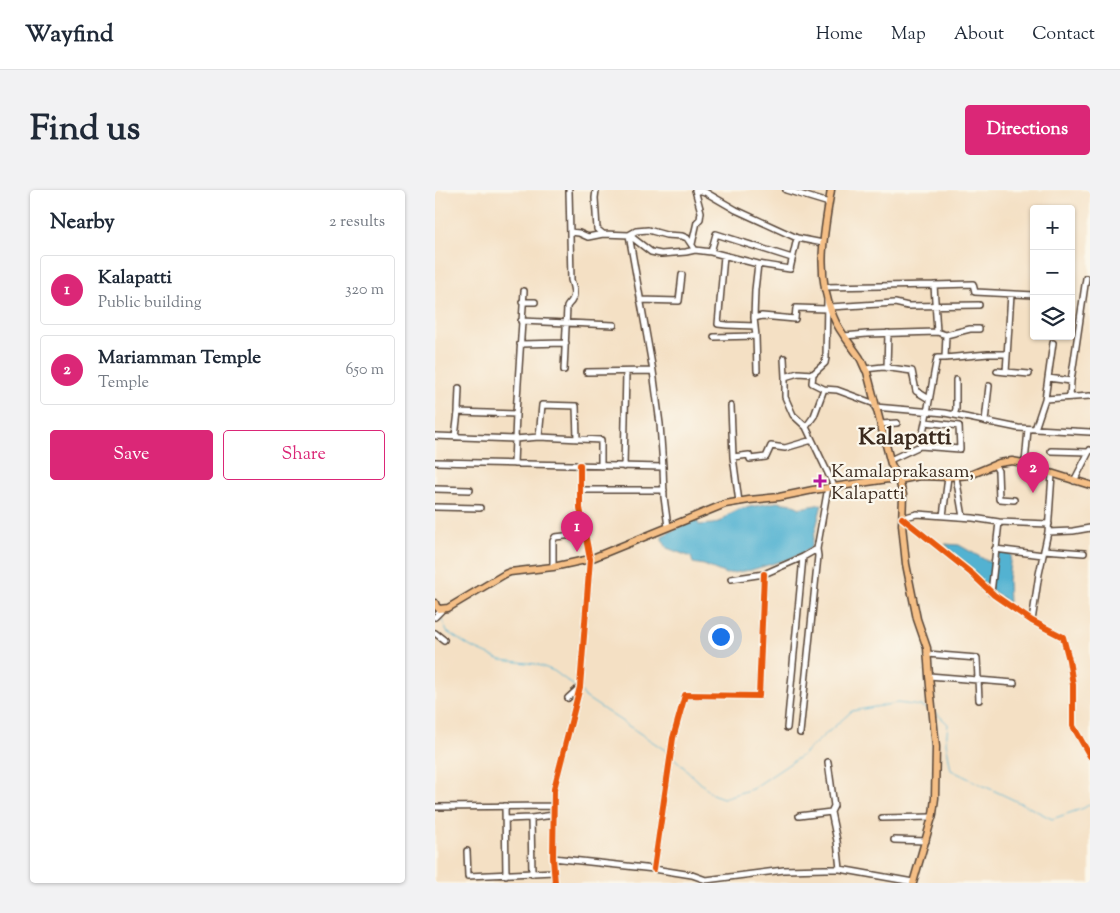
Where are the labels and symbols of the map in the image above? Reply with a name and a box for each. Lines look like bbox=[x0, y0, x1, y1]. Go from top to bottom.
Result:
district label: Kalapatti bbox=[858, 421, 952, 455]
pin: 2 bbox=[1017, 452, 1049, 493]
place label: Kamalaprakasam, Kalapatti bbox=[831, 459, 974, 508]
marker: Kamalaprakasam, Kalapatti bbox=[813, 474, 827, 488]
pin: 1 bbox=[561, 511, 593, 552]
your location bbox=[708, 624, 734, 650]

